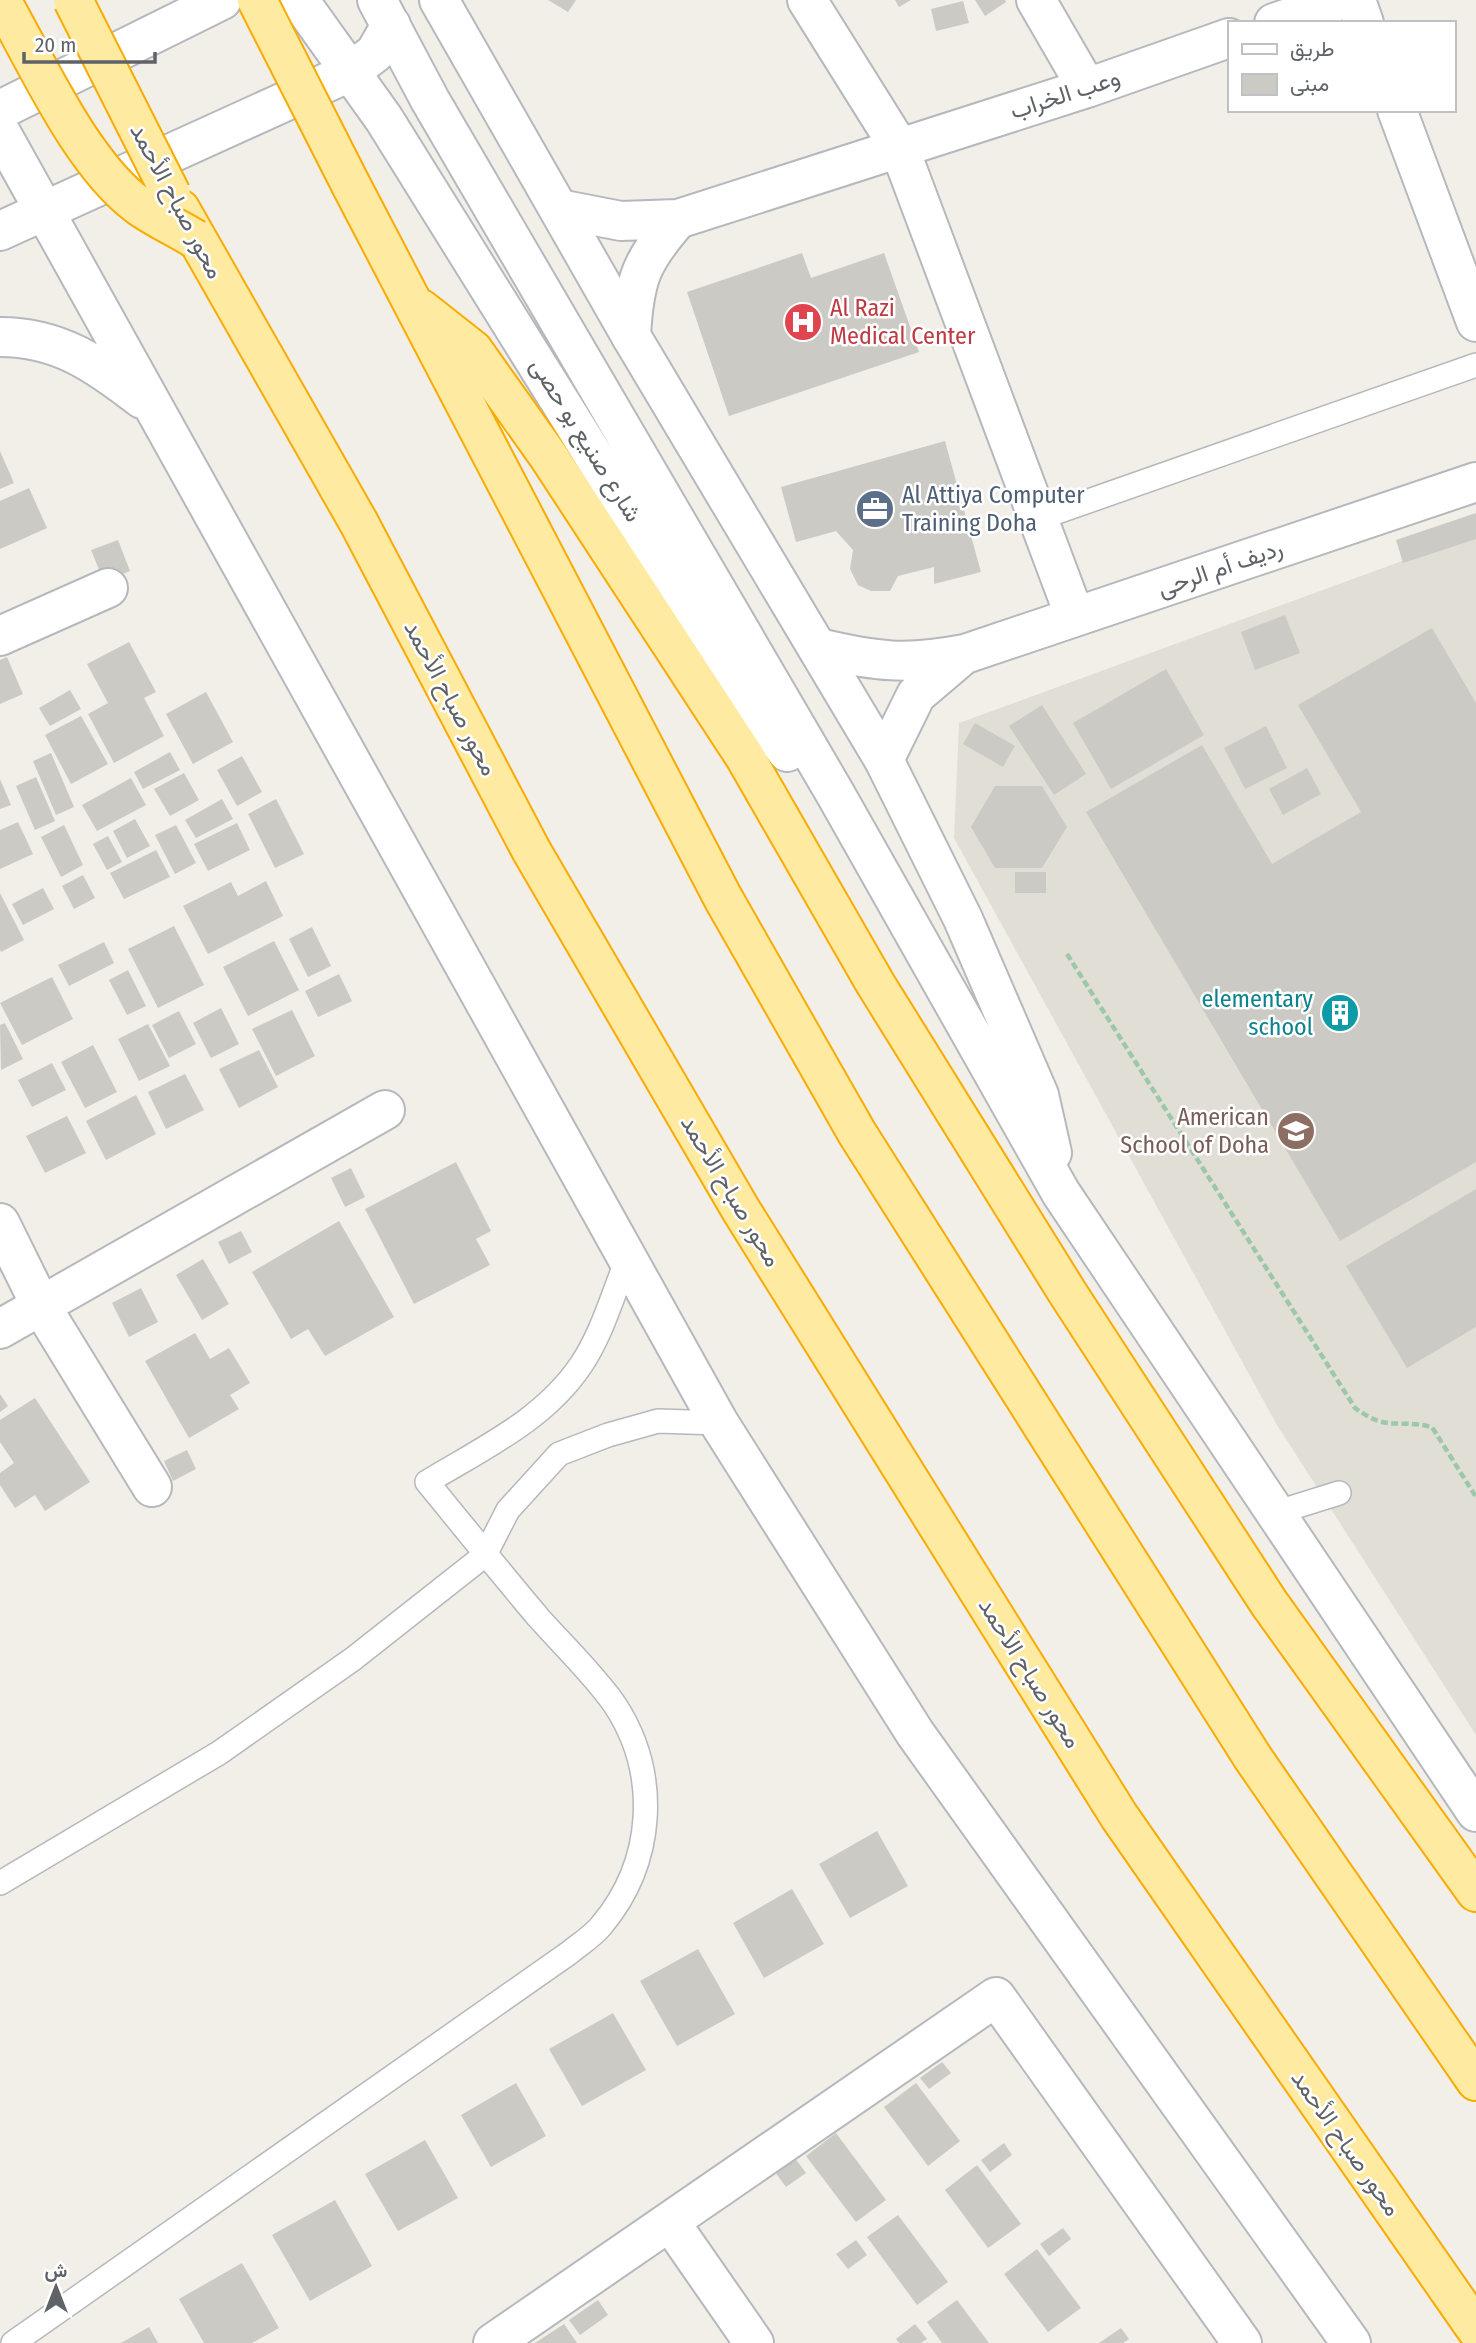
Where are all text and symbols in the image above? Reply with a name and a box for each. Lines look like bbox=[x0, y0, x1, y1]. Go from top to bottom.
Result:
scale bar bbox=[24, 21, 156, 65]
legend bbox=[1228, 21, 1455, 112]
text: 20 m bbox=[35, 32, 76, 58]
text: طريق bbox=[1290, 36, 1335, 62]
street label: وعب الخراب bbox=[1006, 63, 1124, 126]
text: مبنى bbox=[1290, 71, 1329, 97]
street label: محور صباح الأحمد bbox=[123, 119, 230, 284]
place label: Al Razi Medical Center bbox=[830, 294, 976, 350]
hospital icon: Al Razi Medical Center bbox=[782, 301, 824, 343]
street label: شارع صنيع بو حصى bbox=[522, 353, 648, 529]
place label: Al Attiya Computer Training Doha bbox=[902, 481, 1085, 537]
office icon: Al Attiya Computer Training Doha bbox=[854, 488, 896, 530]
street label: رديف أم الرحى bbox=[1154, 534, 1287, 604]
street label: محور صباح الأحمد bbox=[397, 616, 504, 781]
place label: elementary school bbox=[1202, 985, 1313, 1041]
building icon: elementary school bbox=[1319, 992, 1361, 1034]
place label: American School of Doha bbox=[1120, 1103, 1269, 1159]
street label: محور صباح الأحمد bbox=[673, 1110, 787, 1273]
school or university icon: American School of Doha bbox=[1275, 1110, 1317, 1152]
street label: محور صباح الأحمد bbox=[971, 1593, 1087, 1754]
street label: محور صباح الأحمد bbox=[1284, 2065, 1407, 2223]
north arrow bbox=[21, 2252, 91, 2322]
text: ش bbox=[45, 2259, 68, 2282]

